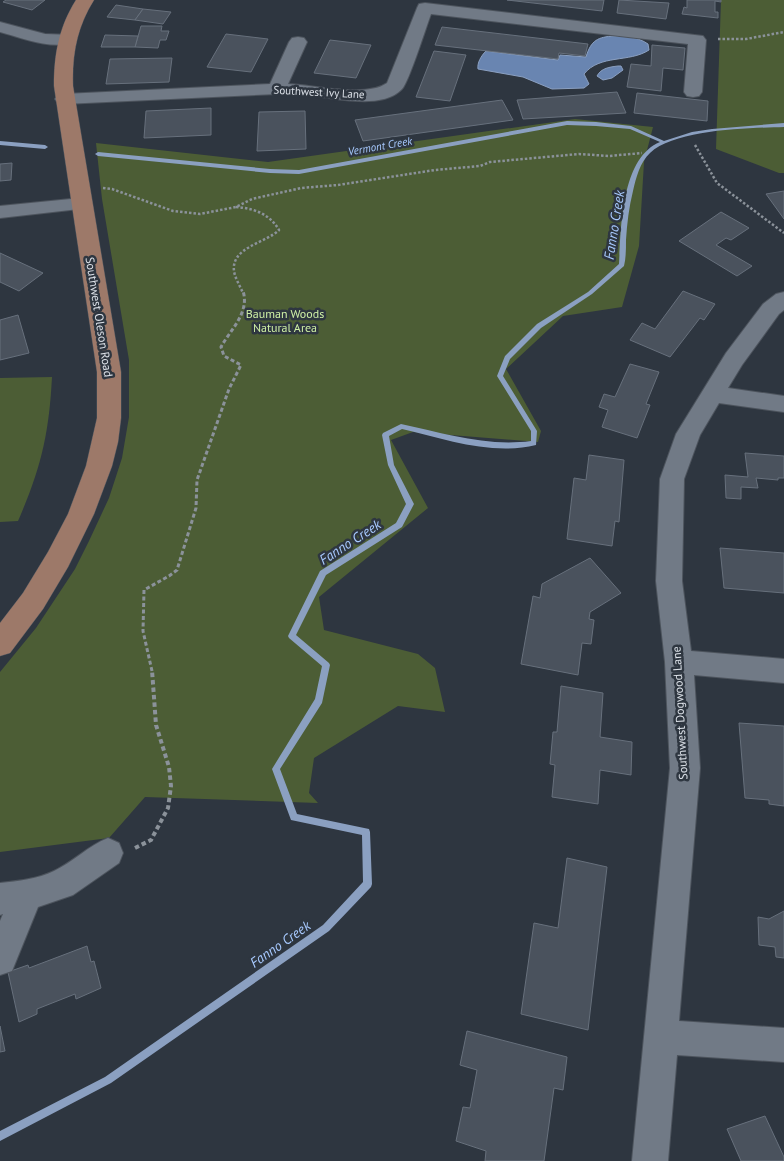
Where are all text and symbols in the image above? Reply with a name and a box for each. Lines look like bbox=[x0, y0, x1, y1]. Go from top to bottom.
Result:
street label: Southwest Ivy Lane bbox=[273, 83, 365, 101]
water label: Vermont Creek bbox=[347, 133, 414, 159]
water label: Fanno Creek bbox=[600, 188, 628, 261]
street label: Southwest Oleson Road bbox=[83, 256, 116, 378]
park label: Bauman Woods Natural Area bbox=[246, 306, 324, 335]
water label: Fanno Creek bbox=[316, 515, 385, 569]
street label: Southwest Dogwood Lane bbox=[669, 646, 690, 780]
water label: Fanno Creek bbox=[246, 916, 314, 971]

